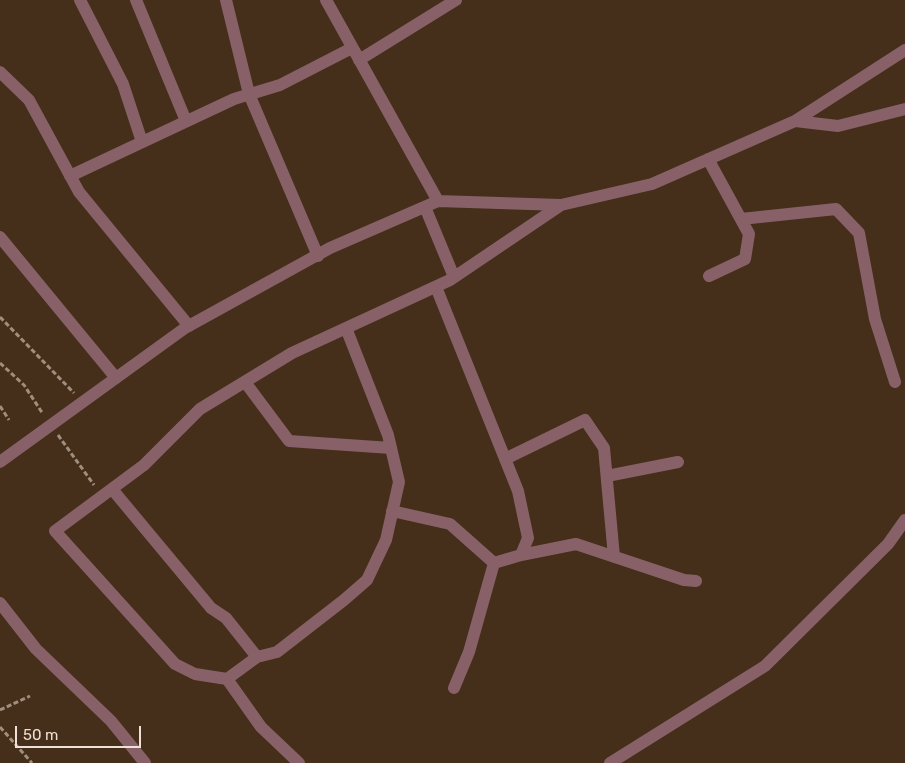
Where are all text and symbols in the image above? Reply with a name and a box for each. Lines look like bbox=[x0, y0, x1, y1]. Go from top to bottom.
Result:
scale bar bbox=[18, 716, 144, 748]
text: 50 m bbox=[23, 726, 58, 744]

